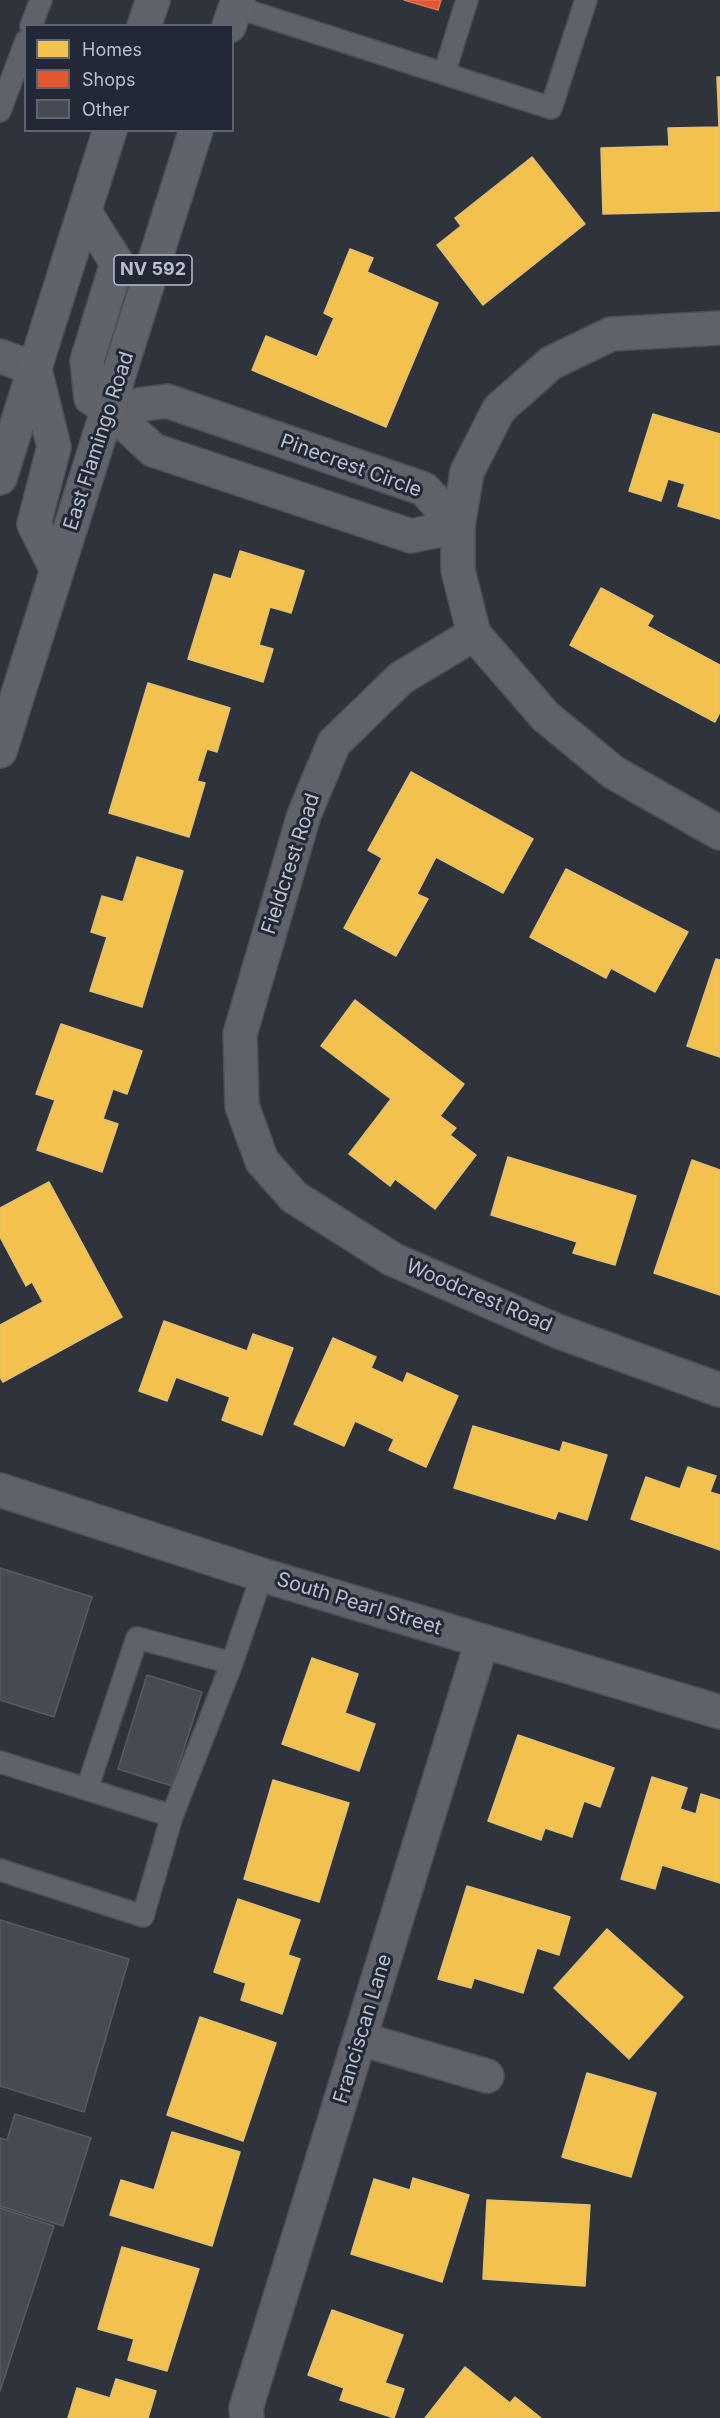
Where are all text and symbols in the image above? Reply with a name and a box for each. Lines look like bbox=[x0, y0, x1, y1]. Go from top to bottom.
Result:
legend bbox=[24, 24, 234, 132]
text: Homes bbox=[82, 39, 142, 60]
text: Shops bbox=[82, 69, 136, 90]
text: Other bbox=[82, 99, 130, 120]
road number: NV 592 bbox=[114, 255, 192, 285]
street label: East Flamingo Road bbox=[59, 349, 139, 533]
street label: Pinecrest Circle bbox=[277, 429, 425, 503]
street label: Fieldcrest Road bbox=[257, 791, 325, 937]
street label: Woodcrest Road bbox=[402, 1254, 556, 1338]
street label: South Pearl Street bbox=[274, 1568, 444, 1640]
street label: Franciscan Lane bbox=[329, 1951, 397, 2107]

